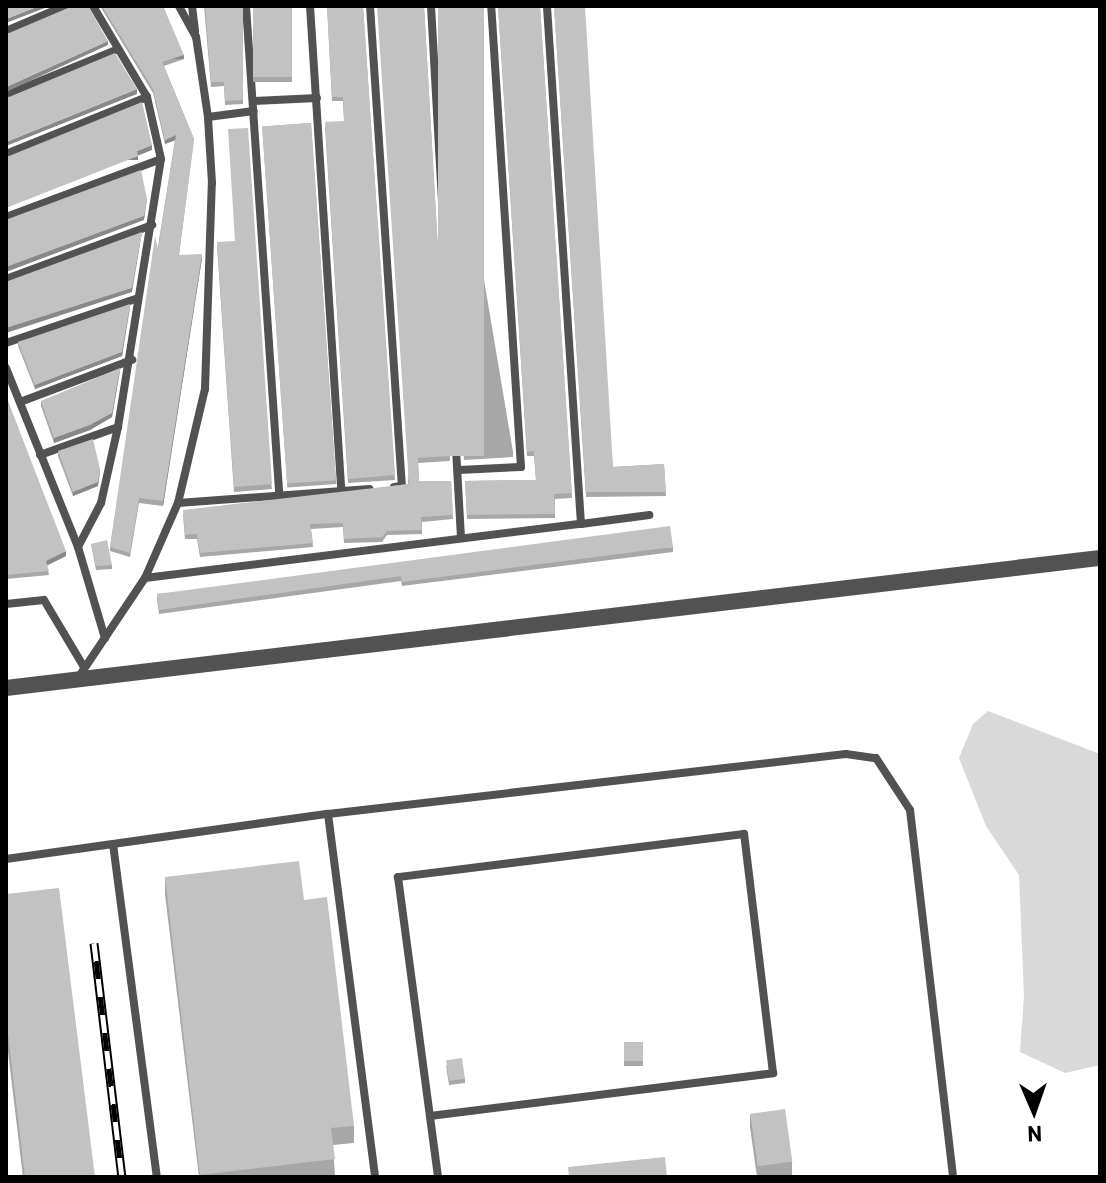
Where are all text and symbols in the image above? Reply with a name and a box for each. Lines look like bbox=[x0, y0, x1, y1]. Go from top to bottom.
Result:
north arrow bbox=[994, 1071, 1074, 1151]
text: N bbox=[1027, 1122, 1043, 1148]

